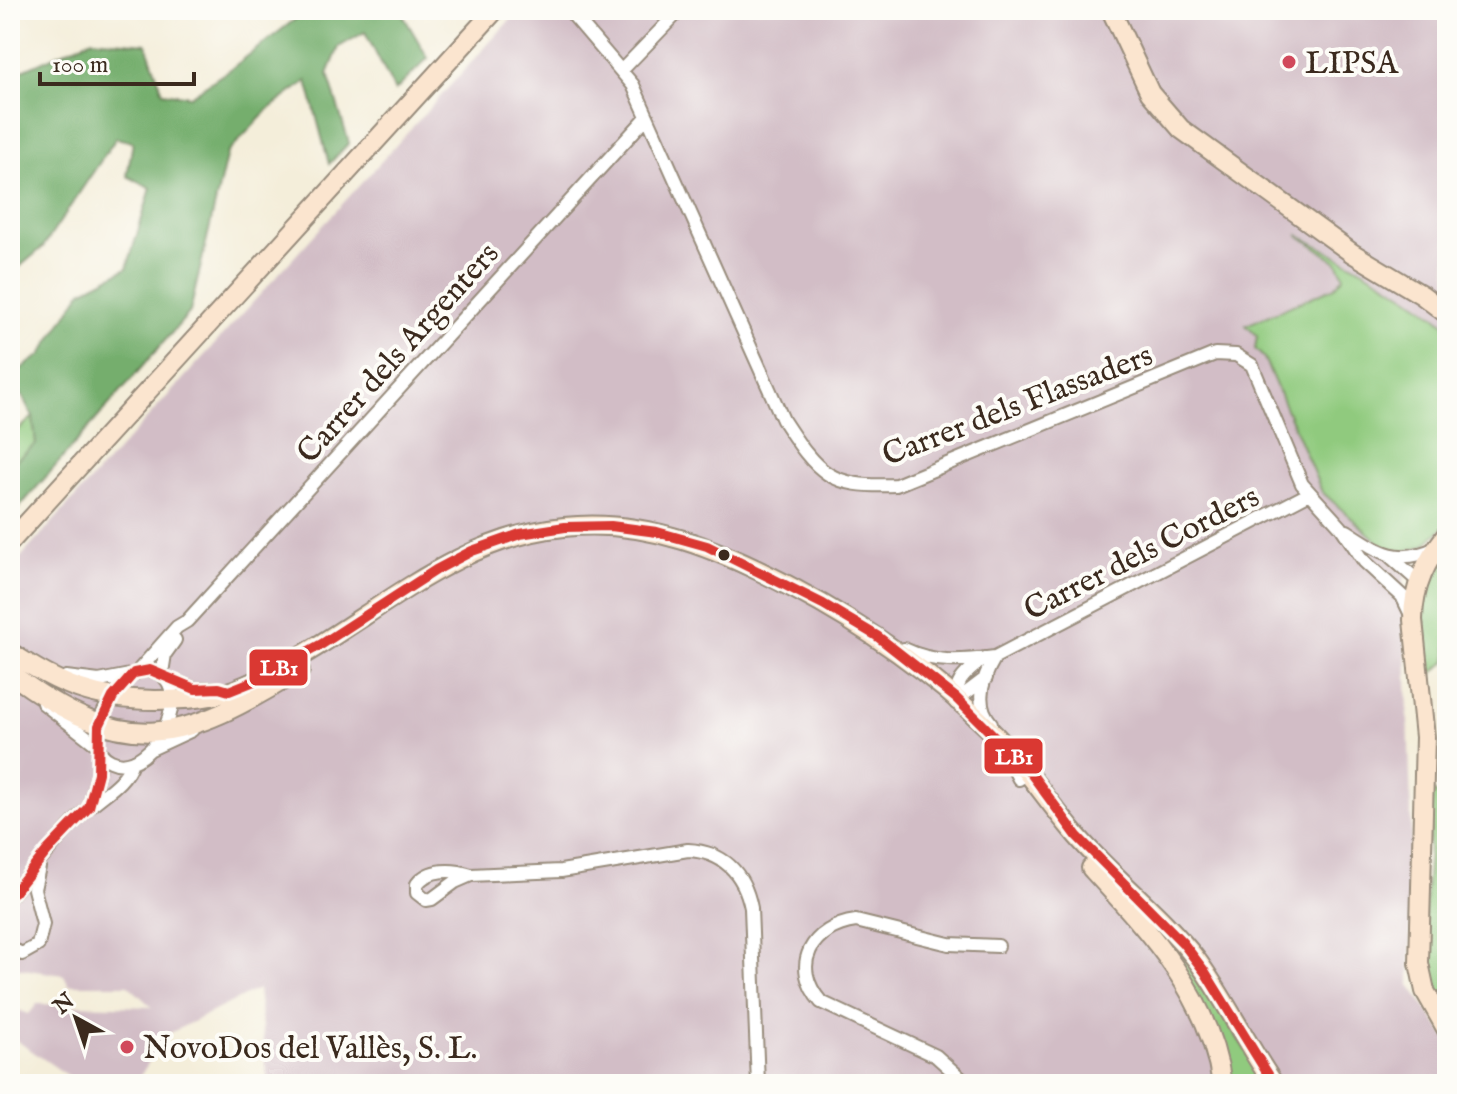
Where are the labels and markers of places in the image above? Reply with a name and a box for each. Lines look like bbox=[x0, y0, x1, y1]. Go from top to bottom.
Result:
place label: LIPSA bbox=[1305, 44, 1399, 85]
marker: LIPSA bbox=[1280, 53, 1298, 71]
unlabelled marker bbox=[716, 547, 732, 563]
place label: NovoDos del Vallès, S. L. bbox=[143, 1029, 477, 1070]
marker: NovoDos del Vallès, S. L. bbox=[118, 1038, 136, 1056]

